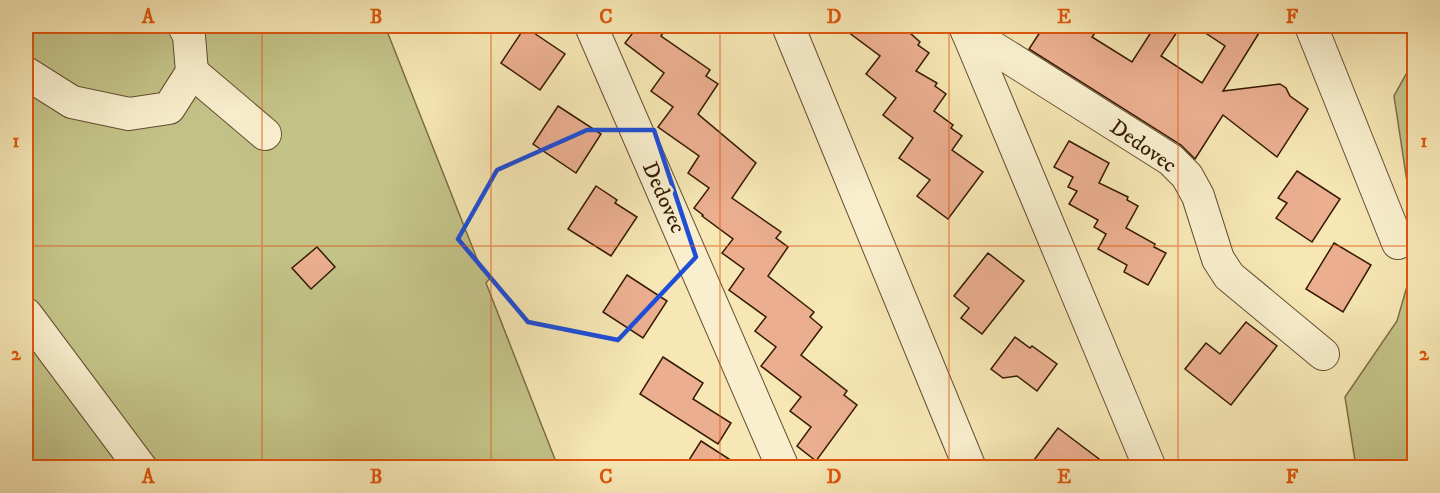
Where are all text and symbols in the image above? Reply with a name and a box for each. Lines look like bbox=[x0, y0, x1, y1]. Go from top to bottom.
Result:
text: A bbox=[141, 5, 156, 30]
text: B bbox=[370, 5, 382, 30]
text: C bbox=[599, 5, 613, 30]
text: D bbox=[827, 5, 842, 30]
text: E bbox=[1057, 5, 1071, 30]
text: F bbox=[1286, 5, 1299, 30]
street label: Dedovec bbox=[1105, 114, 1182, 179]
text: 1 bbox=[12, 129, 20, 154]
text: 1 bbox=[1420, 129, 1428, 154]
street label: Dedovec bbox=[636, 158, 691, 238]
text: 2 bbox=[11, 342, 22, 367]
text: 2 bbox=[1419, 342, 1430, 367]
text: A bbox=[141, 465, 156, 490]
text: B bbox=[370, 465, 382, 490]
text: C bbox=[599, 465, 613, 490]
text: D bbox=[827, 465, 842, 490]
text: E bbox=[1057, 465, 1071, 490]
text: F bbox=[1286, 465, 1299, 490]

